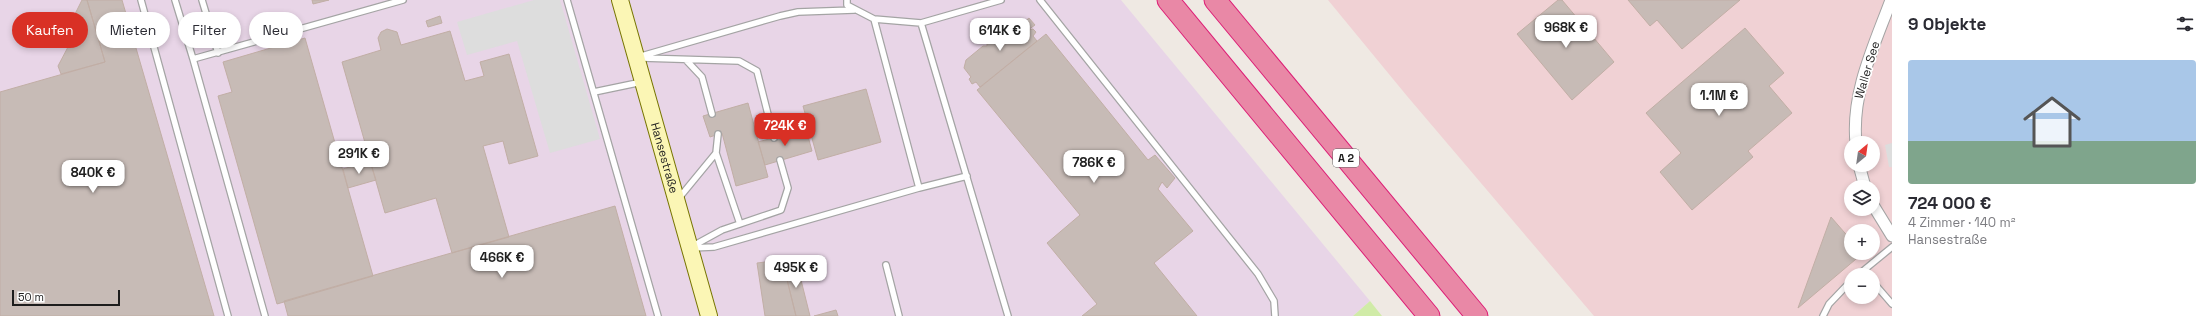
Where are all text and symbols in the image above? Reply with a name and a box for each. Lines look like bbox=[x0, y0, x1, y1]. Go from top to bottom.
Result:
chip: Kaufen bbox=[12, 12, 88, 48]
chip: Mieten bbox=[96, 12, 170, 48]
chip: Filter bbox=[178, 12, 241, 48]
chip: Neu bbox=[249, 12, 303, 48]
text: 9 Objekte bbox=[1908, 13, 1986, 35]
icon: filters bbox=[2174, 13, 2196, 35]
pin: 968K € bbox=[1533, 15, 1599, 49]
pin: 614K € bbox=[967, 18, 1033, 52]
text: 968K € bbox=[1544, 19, 1588, 36]
text: 614K € bbox=[979, 22, 1021, 39]
street label: Waller See bbox=[1851, 39, 1883, 101]
pin: 1.1M € bbox=[1686, 83, 1752, 117]
icon: home bbox=[2016, 86, 2088, 158]
text: 1.1M € bbox=[1700, 87, 1738, 104]
pin: 724K € bbox=[752, 113, 818, 147]
text: 724K € bbox=[763, 117, 807, 134]
street label: Hansestraße bbox=[647, 120, 682, 195]
north arrow bbox=[1844, 136, 1880, 172]
map controls bbox=[1844, 136, 1880, 304]
pin: 291K € bbox=[326, 141, 392, 175]
text: 291K € bbox=[338, 145, 380, 162]
road number: A 2 bbox=[1333, 149, 1359, 167]
pin: 786K € bbox=[1061, 150, 1127, 184]
text: 786K € bbox=[1072, 154, 1116, 171]
pin: 840K € bbox=[60, 160, 126, 194]
text: 840K € bbox=[71, 164, 115, 181]
button: layers bbox=[1844, 180, 1880, 216]
text: 724 000 € bbox=[1908, 192, 1991, 214]
text: 4 Zimmer · 140 m² bbox=[1908, 214, 2015, 231]
button: + bbox=[1844, 224, 1880, 260]
text: Hansestraße bbox=[1908, 231, 1987, 248]
pin: 466K € bbox=[469, 245, 535, 279]
text: 466K € bbox=[480, 249, 524, 266]
pin: 495K € bbox=[763, 255, 829, 289]
text: 495K € bbox=[774, 259, 818, 276]
button: − bbox=[1844, 268, 1880, 304]
scale bar bbox=[12, 288, 120, 307]
text: 50 m bbox=[18, 290, 44, 304]

